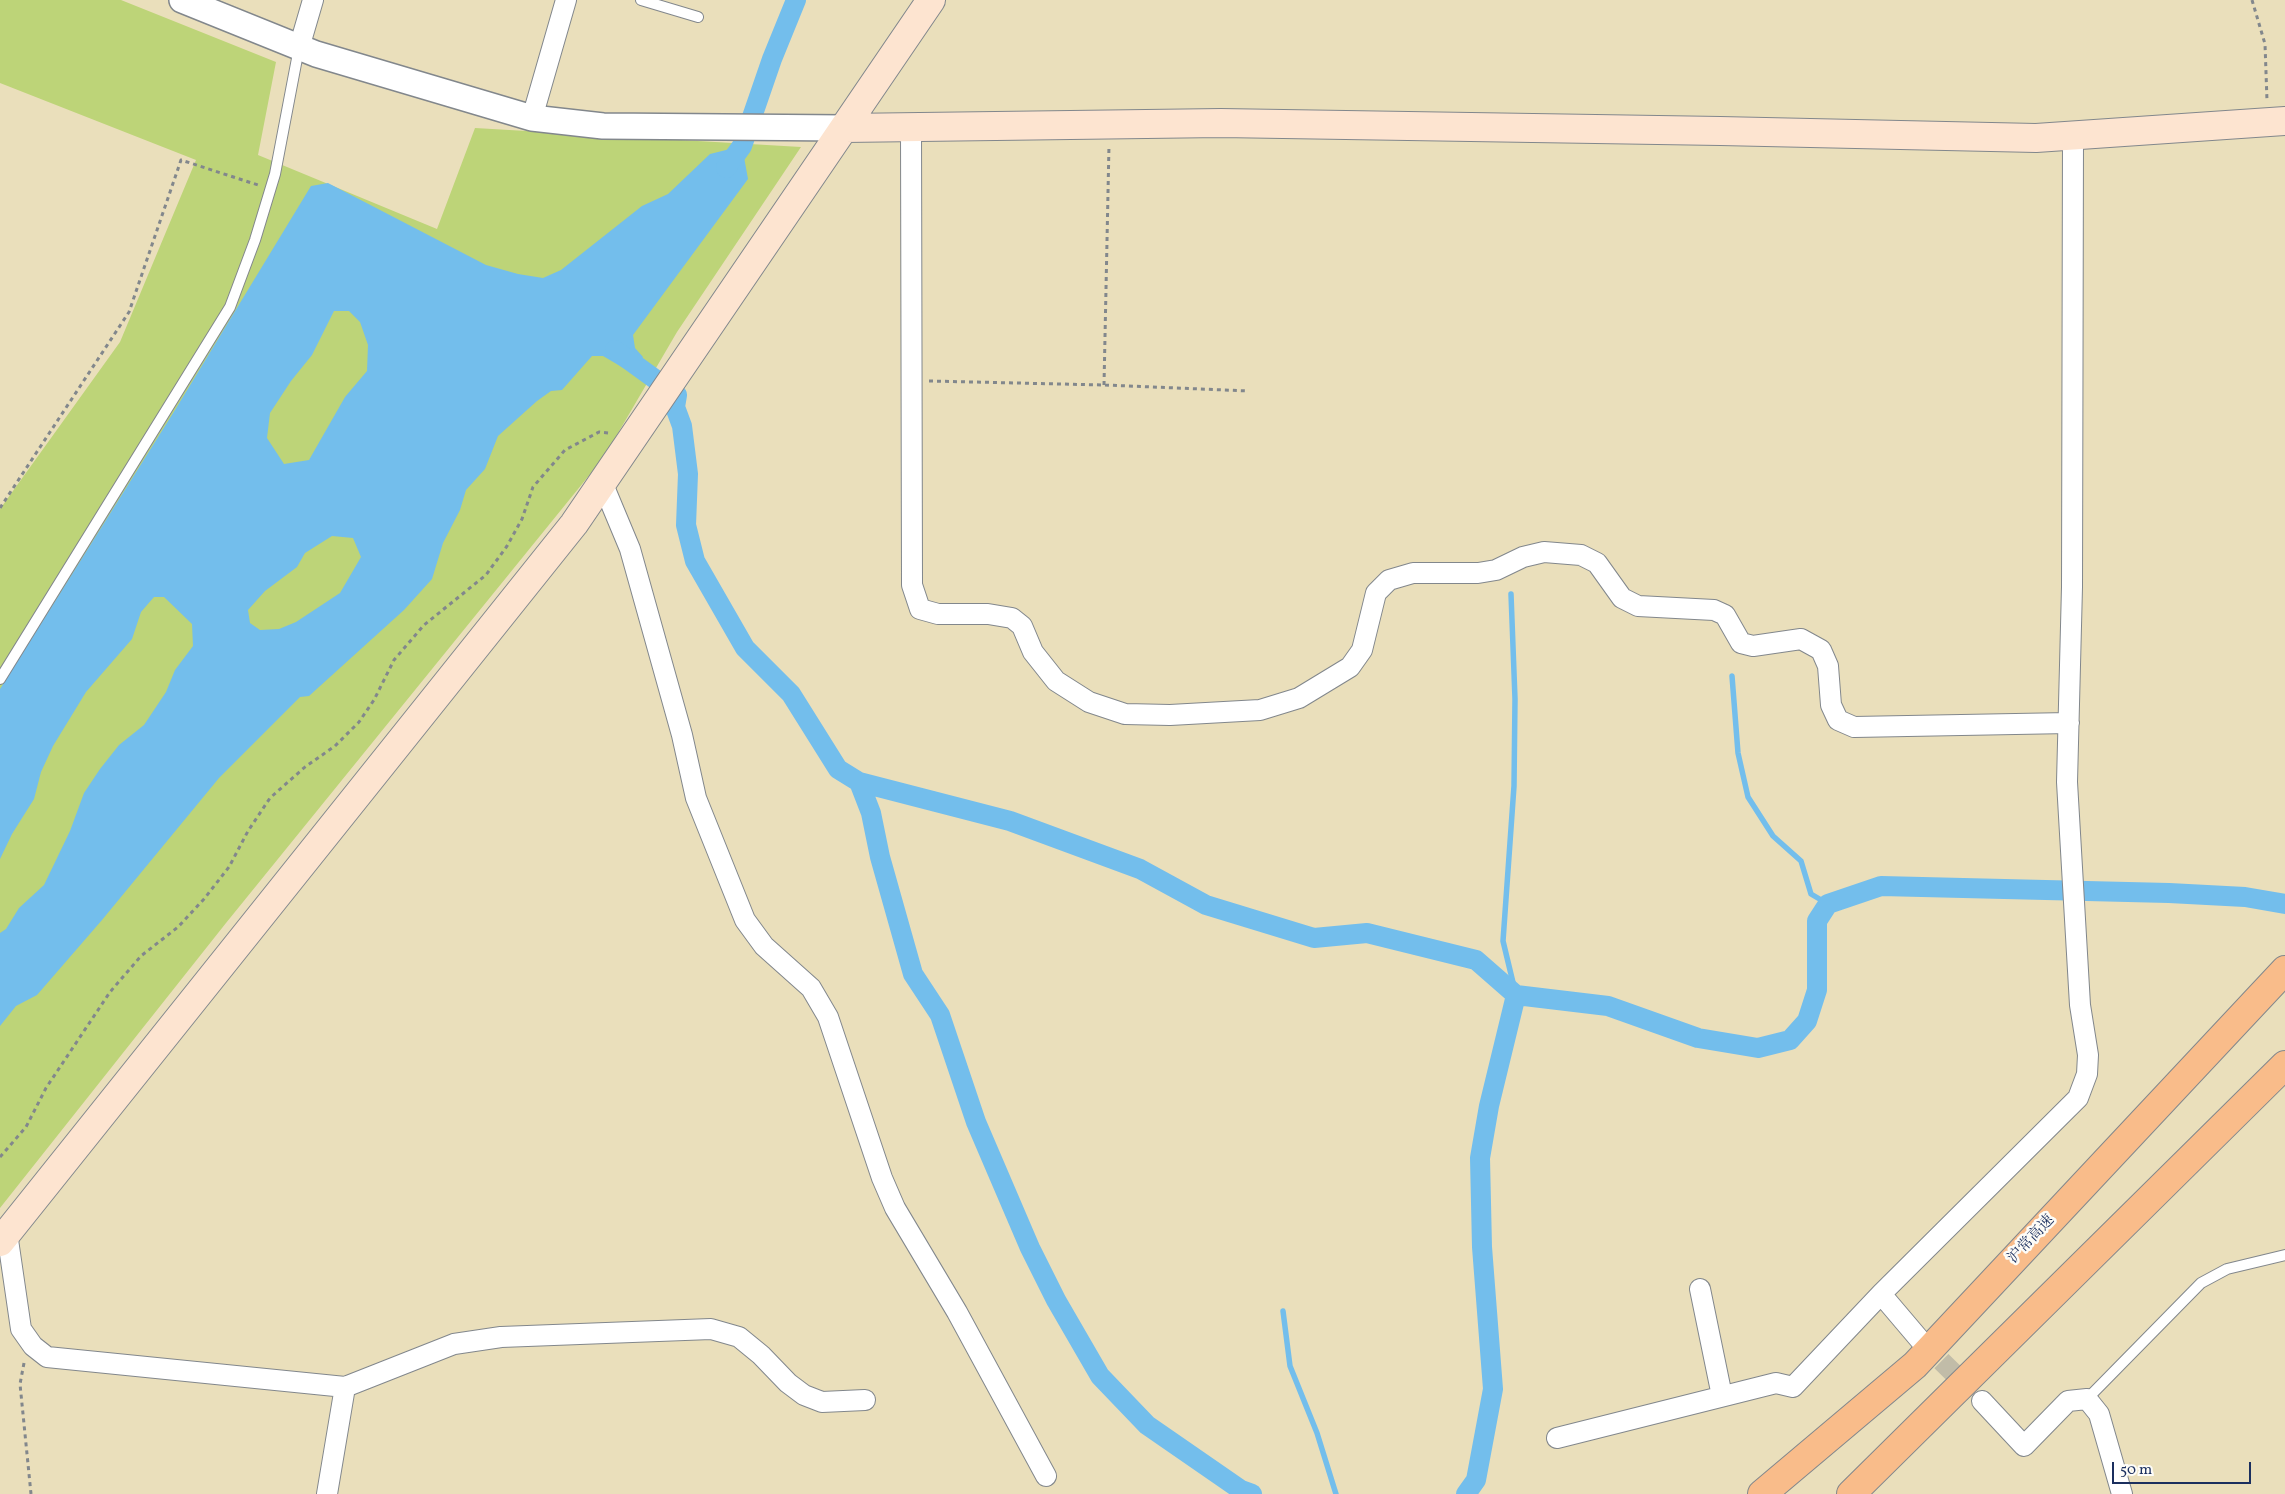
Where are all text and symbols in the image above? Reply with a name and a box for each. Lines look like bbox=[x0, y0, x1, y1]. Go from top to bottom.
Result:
street label: 沪常高速 bbox=[2005, 1212, 2059, 1268]
scale bar bbox=[2115, 1452, 2254, 1484]
text: 50 m bbox=[2120, 1460, 2152, 1481]

